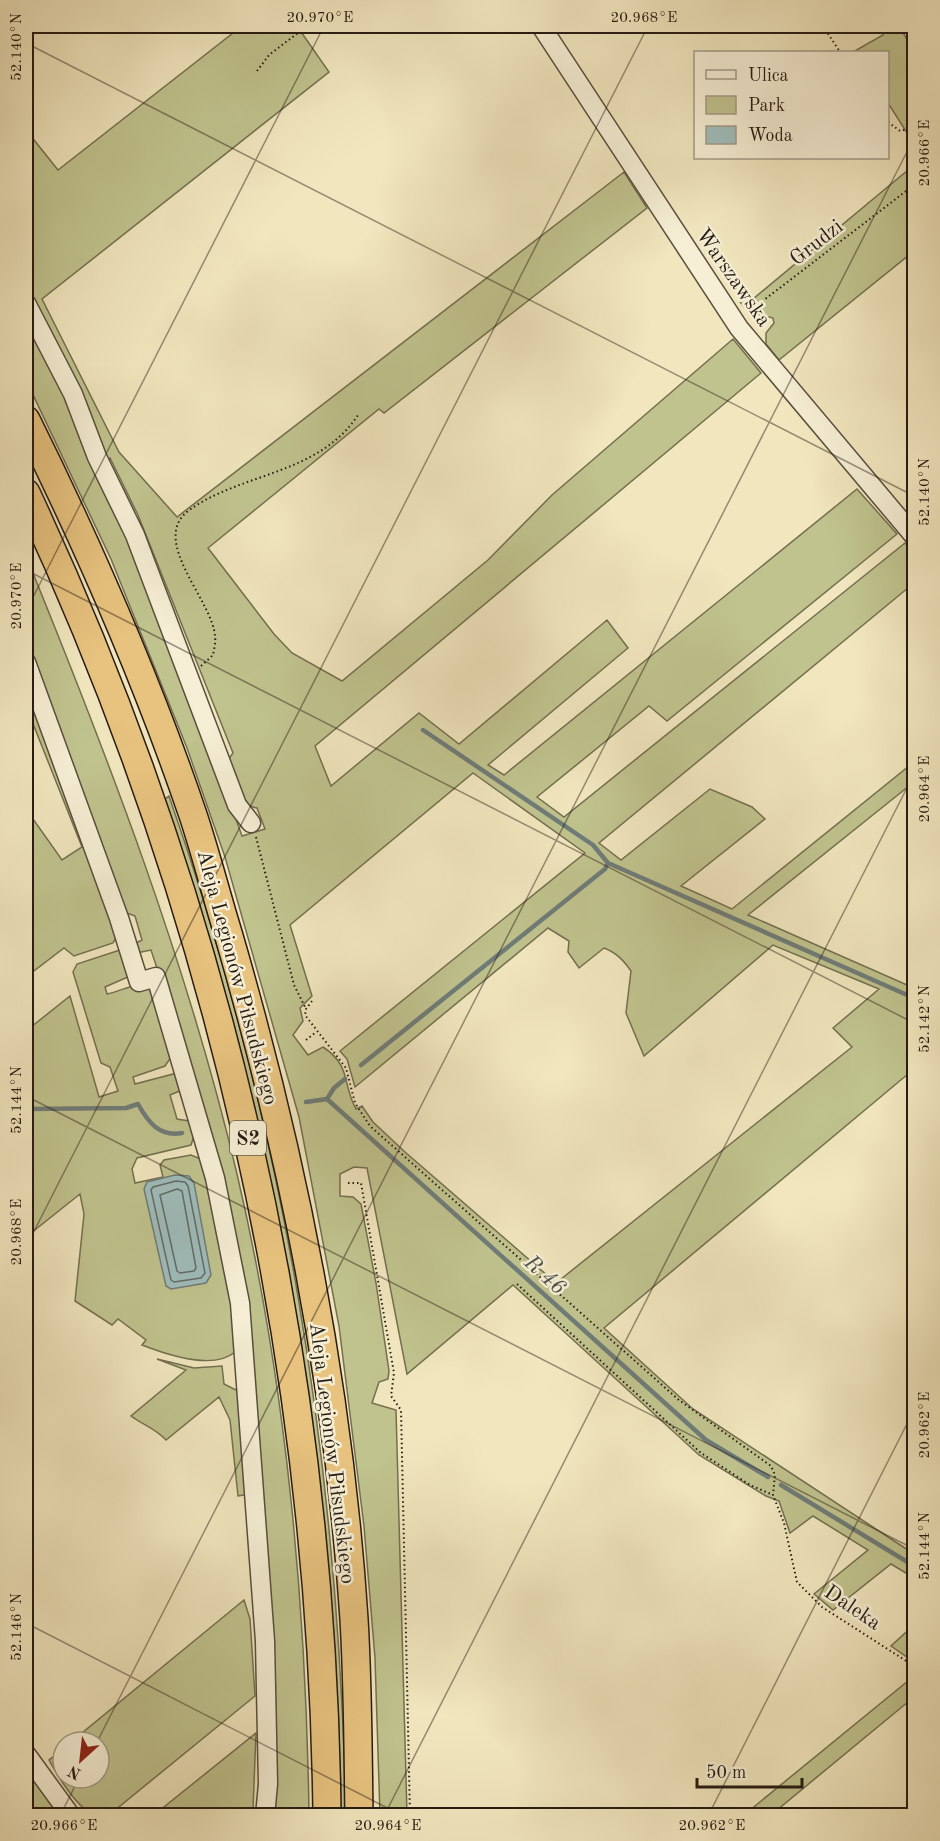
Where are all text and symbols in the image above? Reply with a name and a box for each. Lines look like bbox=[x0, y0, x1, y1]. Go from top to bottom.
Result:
text: 20.970°E bbox=[287, 11, 353, 26]
text: 20.968°E bbox=[611, 11, 677, 26]
text: 52.140°N bbox=[10, 13, 25, 81]
legend bbox=[694, 51, 889, 159]
text: Ulica bbox=[748, 67, 789, 85]
text: Park bbox=[748, 97, 785, 115]
text: 20.966°E bbox=[918, 120, 933, 186]
text: Woda bbox=[748, 127, 793, 145]
street label: Grudzi bbox=[786, 216, 847, 270]
street label: Warszawska bbox=[691, 225, 774, 331]
text: 52.140°N bbox=[918, 458, 933, 526]
text: 20.970°E bbox=[10, 563, 25, 629]
text: 20.964°E bbox=[918, 756, 933, 822]
street label: Aleja Legionów Piłsudskiego bbox=[192, 848, 281, 1107]
text: 52.142°N bbox=[918, 985, 933, 1053]
text: 52.144°N bbox=[10, 1066, 25, 1134]
road number: S2 bbox=[230, 1121, 266, 1155]
text: 20.968°E bbox=[10, 1199, 25, 1265]
water label: R 46 bbox=[519, 1251, 570, 1300]
street label: Aleja Legionów Piłsudskiego bbox=[305, 1321, 358, 1585]
text: 20.962°E bbox=[918, 1392, 933, 1458]
text: 52.144°N bbox=[918, 1512, 933, 1580]
street label: Daleka bbox=[820, 1582, 884, 1635]
text: 52.146°N bbox=[10, 1593, 25, 1661]
north arrow bbox=[51, 1730, 111, 1790]
scale bar bbox=[697, 1751, 802, 1789]
text: N bbox=[65, 1761, 84, 1781]
text: 50 m bbox=[706, 1764, 746, 1782]
text: 20.966°E bbox=[31, 1819, 97, 1834]
text: 20.964°E bbox=[355, 1819, 421, 1834]
text: 20.962°E bbox=[679, 1819, 745, 1834]

